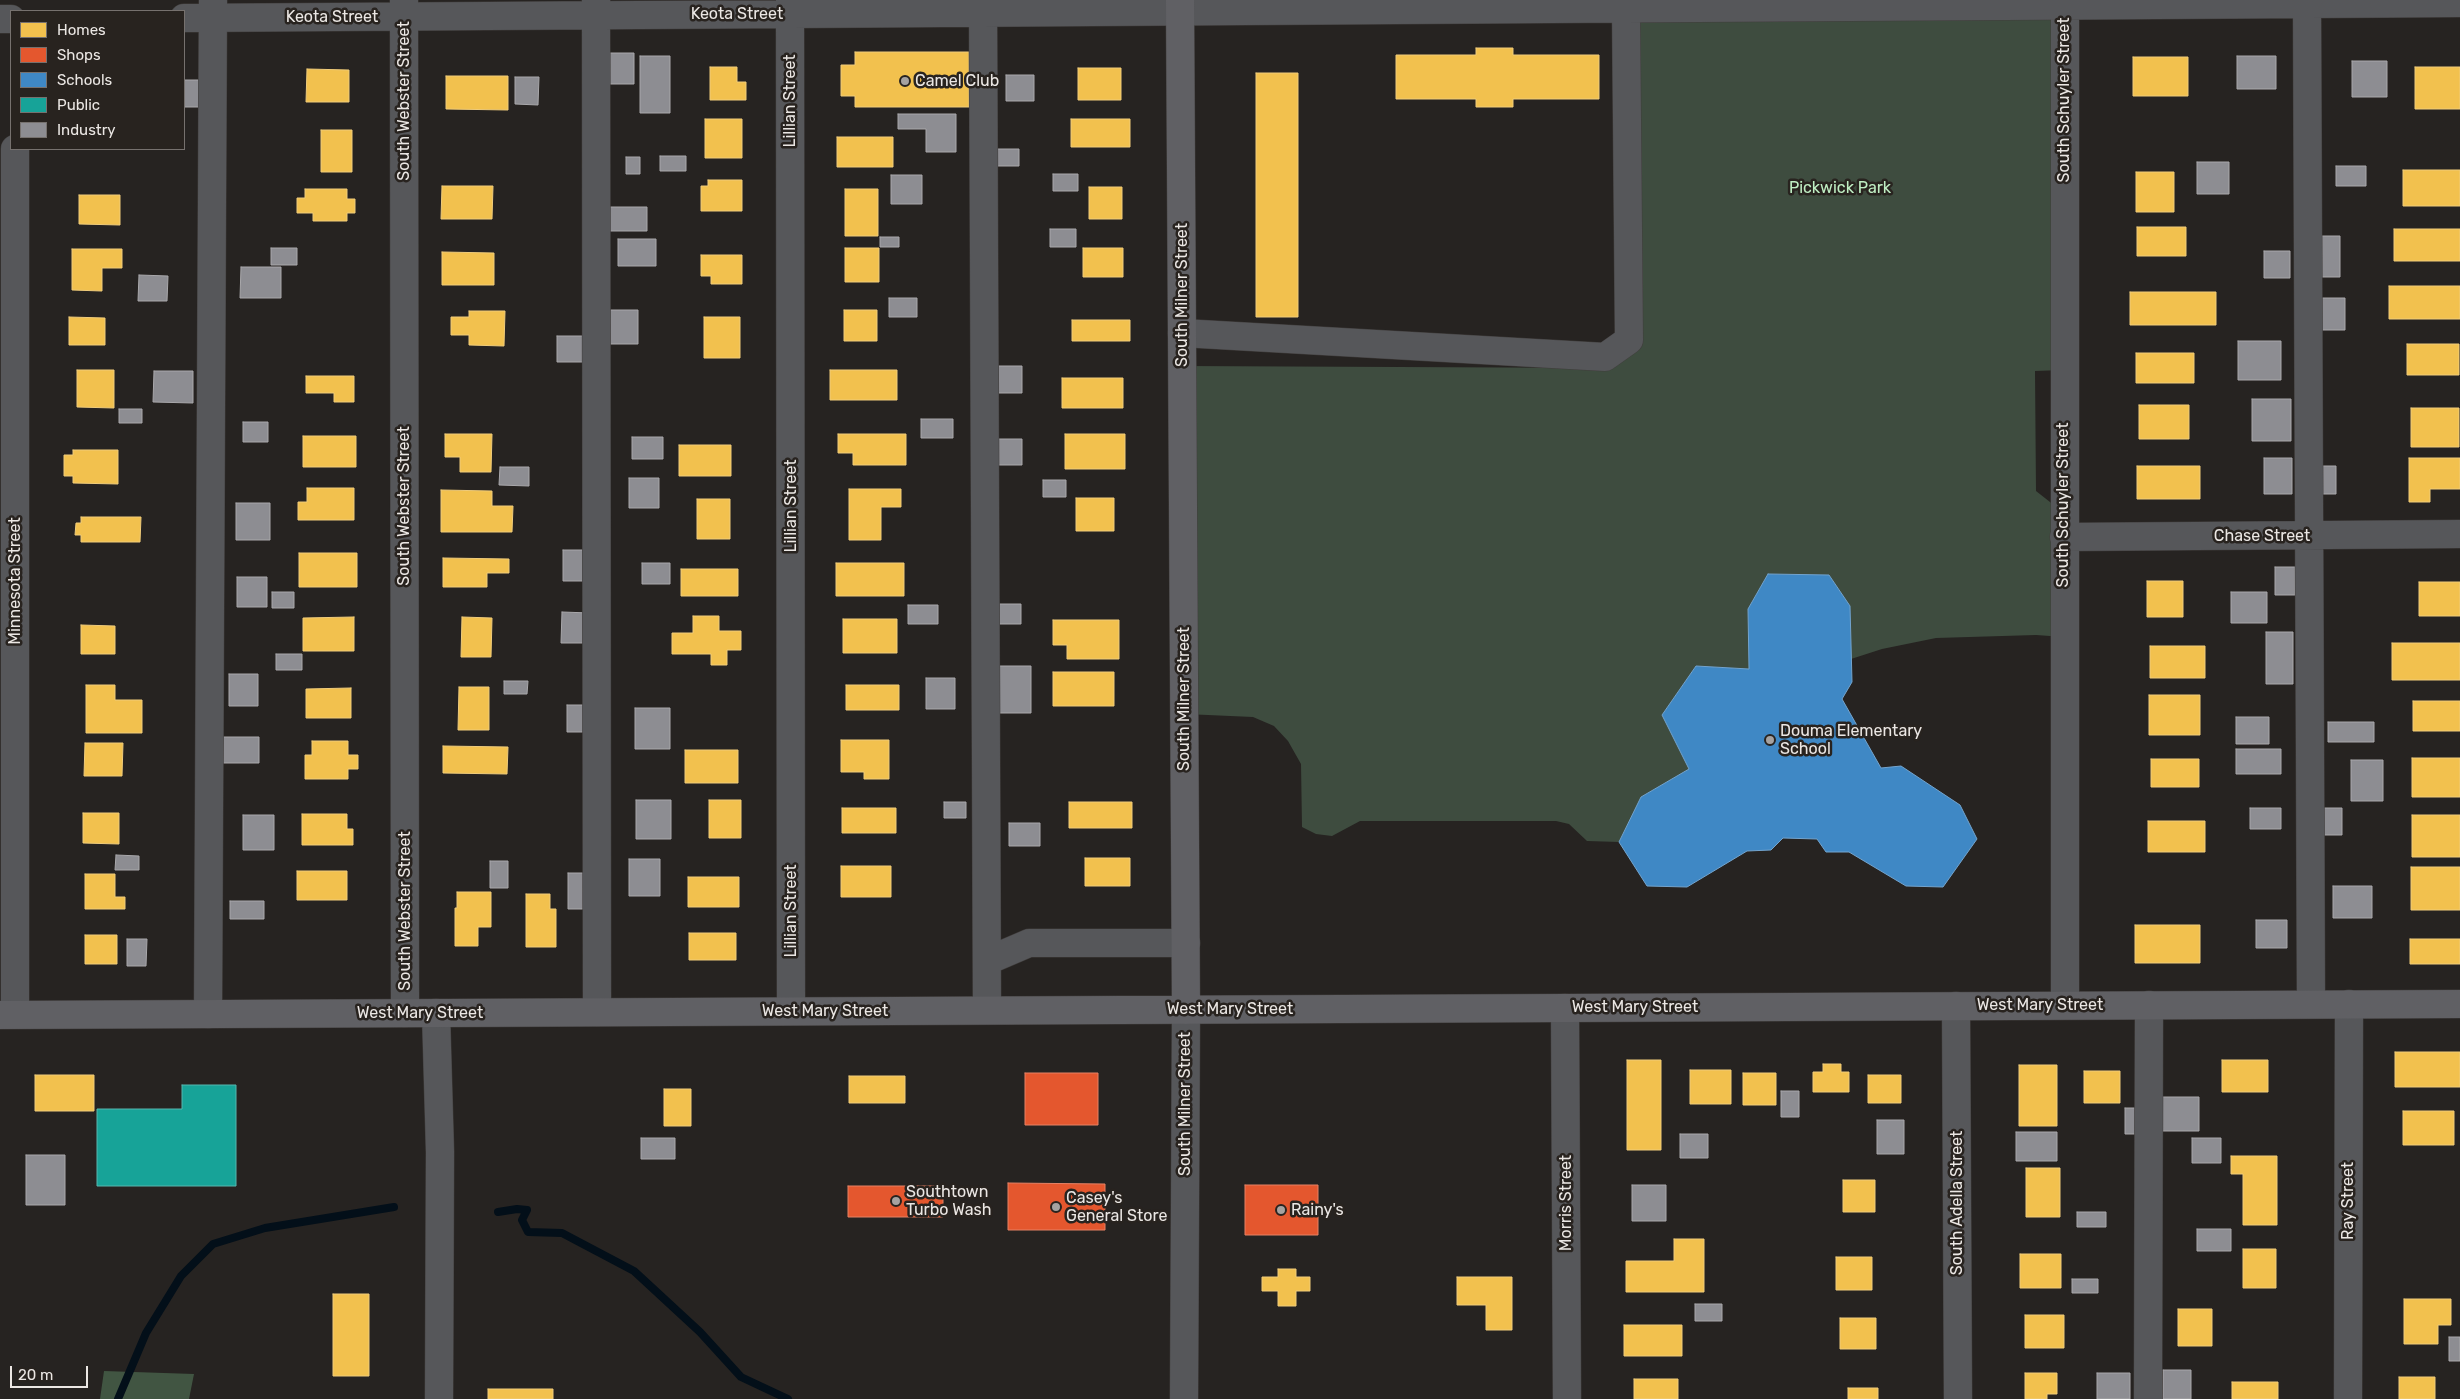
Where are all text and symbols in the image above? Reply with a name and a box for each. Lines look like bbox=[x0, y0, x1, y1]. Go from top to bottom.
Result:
street label: Keota Street bbox=[691, 4, 783, 24]
street label: Keota Street bbox=[286, 7, 378, 27]
legend bbox=[10, 10, 185, 150]
street label: South Schuyler Street bbox=[2054, 18, 2074, 182]
text: Homes bbox=[57, 21, 106, 39]
street label: South Webster Street bbox=[394, 21, 414, 181]
text: Shops bbox=[57, 46, 101, 64]
street label: Lillian Street bbox=[780, 54, 800, 148]
text: Schools bbox=[57, 71, 112, 89]
place label: Camel Club bbox=[915, 71, 999, 91]
marker: Camel Club bbox=[899, 75, 911, 87]
text: Public bbox=[57, 96, 100, 114]
text: Industry bbox=[57, 121, 116, 139]
park label: Pickwick Park bbox=[1789, 178, 1891, 198]
street label: South Milner Street bbox=[1172, 223, 1192, 367]
street label: South Schuyler Street bbox=[2053, 423, 2073, 587]
street label: South Webster Street bbox=[394, 426, 414, 586]
street label: Lillian Street bbox=[781, 459, 801, 553]
street label: Minnesota Street bbox=[5, 517, 25, 645]
street label: Chase Street bbox=[2214, 526, 2310, 546]
street label: South Milner Street bbox=[1174, 627, 1194, 771]
place label: Douma Elementary School bbox=[1780, 721, 1922, 759]
marker: Douma Elementary School bbox=[1764, 734, 1776, 746]
street label: South Webster Street bbox=[395, 831, 415, 991]
street label: Lillian Street bbox=[781, 864, 801, 958]
street label: West Mary Street bbox=[1977, 995, 2103, 1015]
street label: West Mary Street bbox=[1572, 997, 1698, 1017]
street label: West Mary Street bbox=[1167, 999, 1293, 1019]
street label: West Mary Street bbox=[762, 1001, 888, 1021]
street label: West Mary Street bbox=[357, 1003, 483, 1023]
street label: South Milner Street bbox=[1175, 1032, 1195, 1176]
street label: South Adella Street bbox=[1947, 1131, 1967, 1275]
street label: Morris Street bbox=[1556, 1155, 1576, 1251]
street label: Ray Street bbox=[2338, 1162, 2358, 1240]
place label: Southtown Turbo Wash bbox=[906, 1182, 992, 1220]
place label: Casey's General Store bbox=[1066, 1188, 1167, 1226]
marker: Southtown Turbo Wash bbox=[890, 1195, 902, 1207]
place label: Rainy's bbox=[1291, 1200, 1344, 1220]
marker: Casey's General Store bbox=[1050, 1201, 1062, 1213]
marker: Rainy's bbox=[1275, 1204, 1287, 1216]
scale bar bbox=[12, 1356, 90, 1388]
text: 20 m bbox=[18, 1366, 53, 1384]

